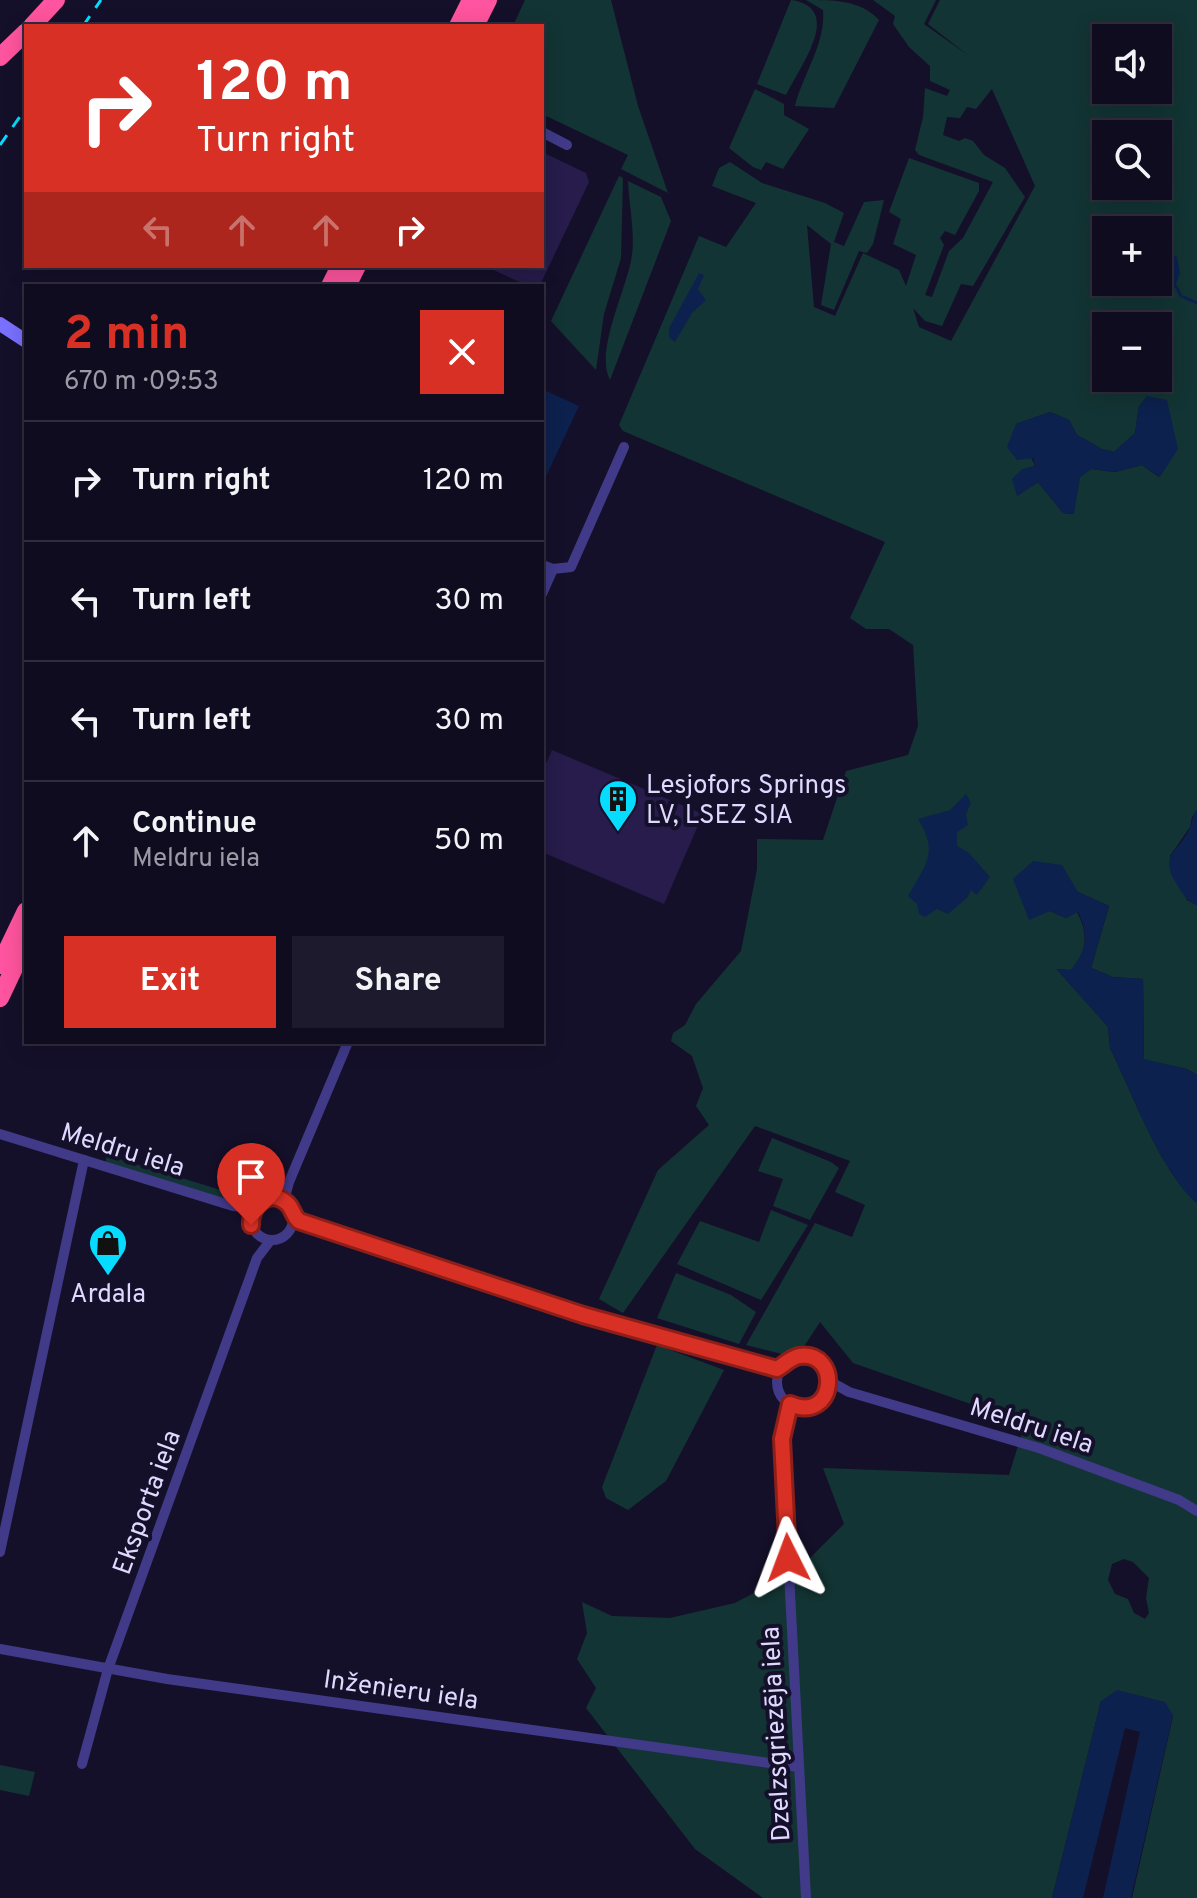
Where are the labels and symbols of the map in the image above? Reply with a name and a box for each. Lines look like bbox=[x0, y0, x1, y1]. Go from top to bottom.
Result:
place label: Lesjofors Springs LV, LSEZ SIA bbox=[646, 770, 846, 833]
building icon: Lesjofors Springs LV, LSEZ SIA bbox=[597, 778, 639, 833]
street label: Meldru iela bbox=[56, 1117, 188, 1186]
pin bbox=[217, 1143, 285, 1225]
shop icon: Ardala bbox=[87, 1222, 129, 1277]
place label: Ardala bbox=[70, 1279, 146, 1312]
street label: Meldru iela bbox=[965, 1392, 1097, 1463]
street label: Eksporta iela bbox=[107, 1426, 190, 1580]
position arrow bbox=[746, 1516, 830, 1600]
street label: Dzelzsgriezēja iela bbox=[755, 1626, 800, 1842]
street label: Inženieru iela bbox=[321, 1664, 480, 1719]

